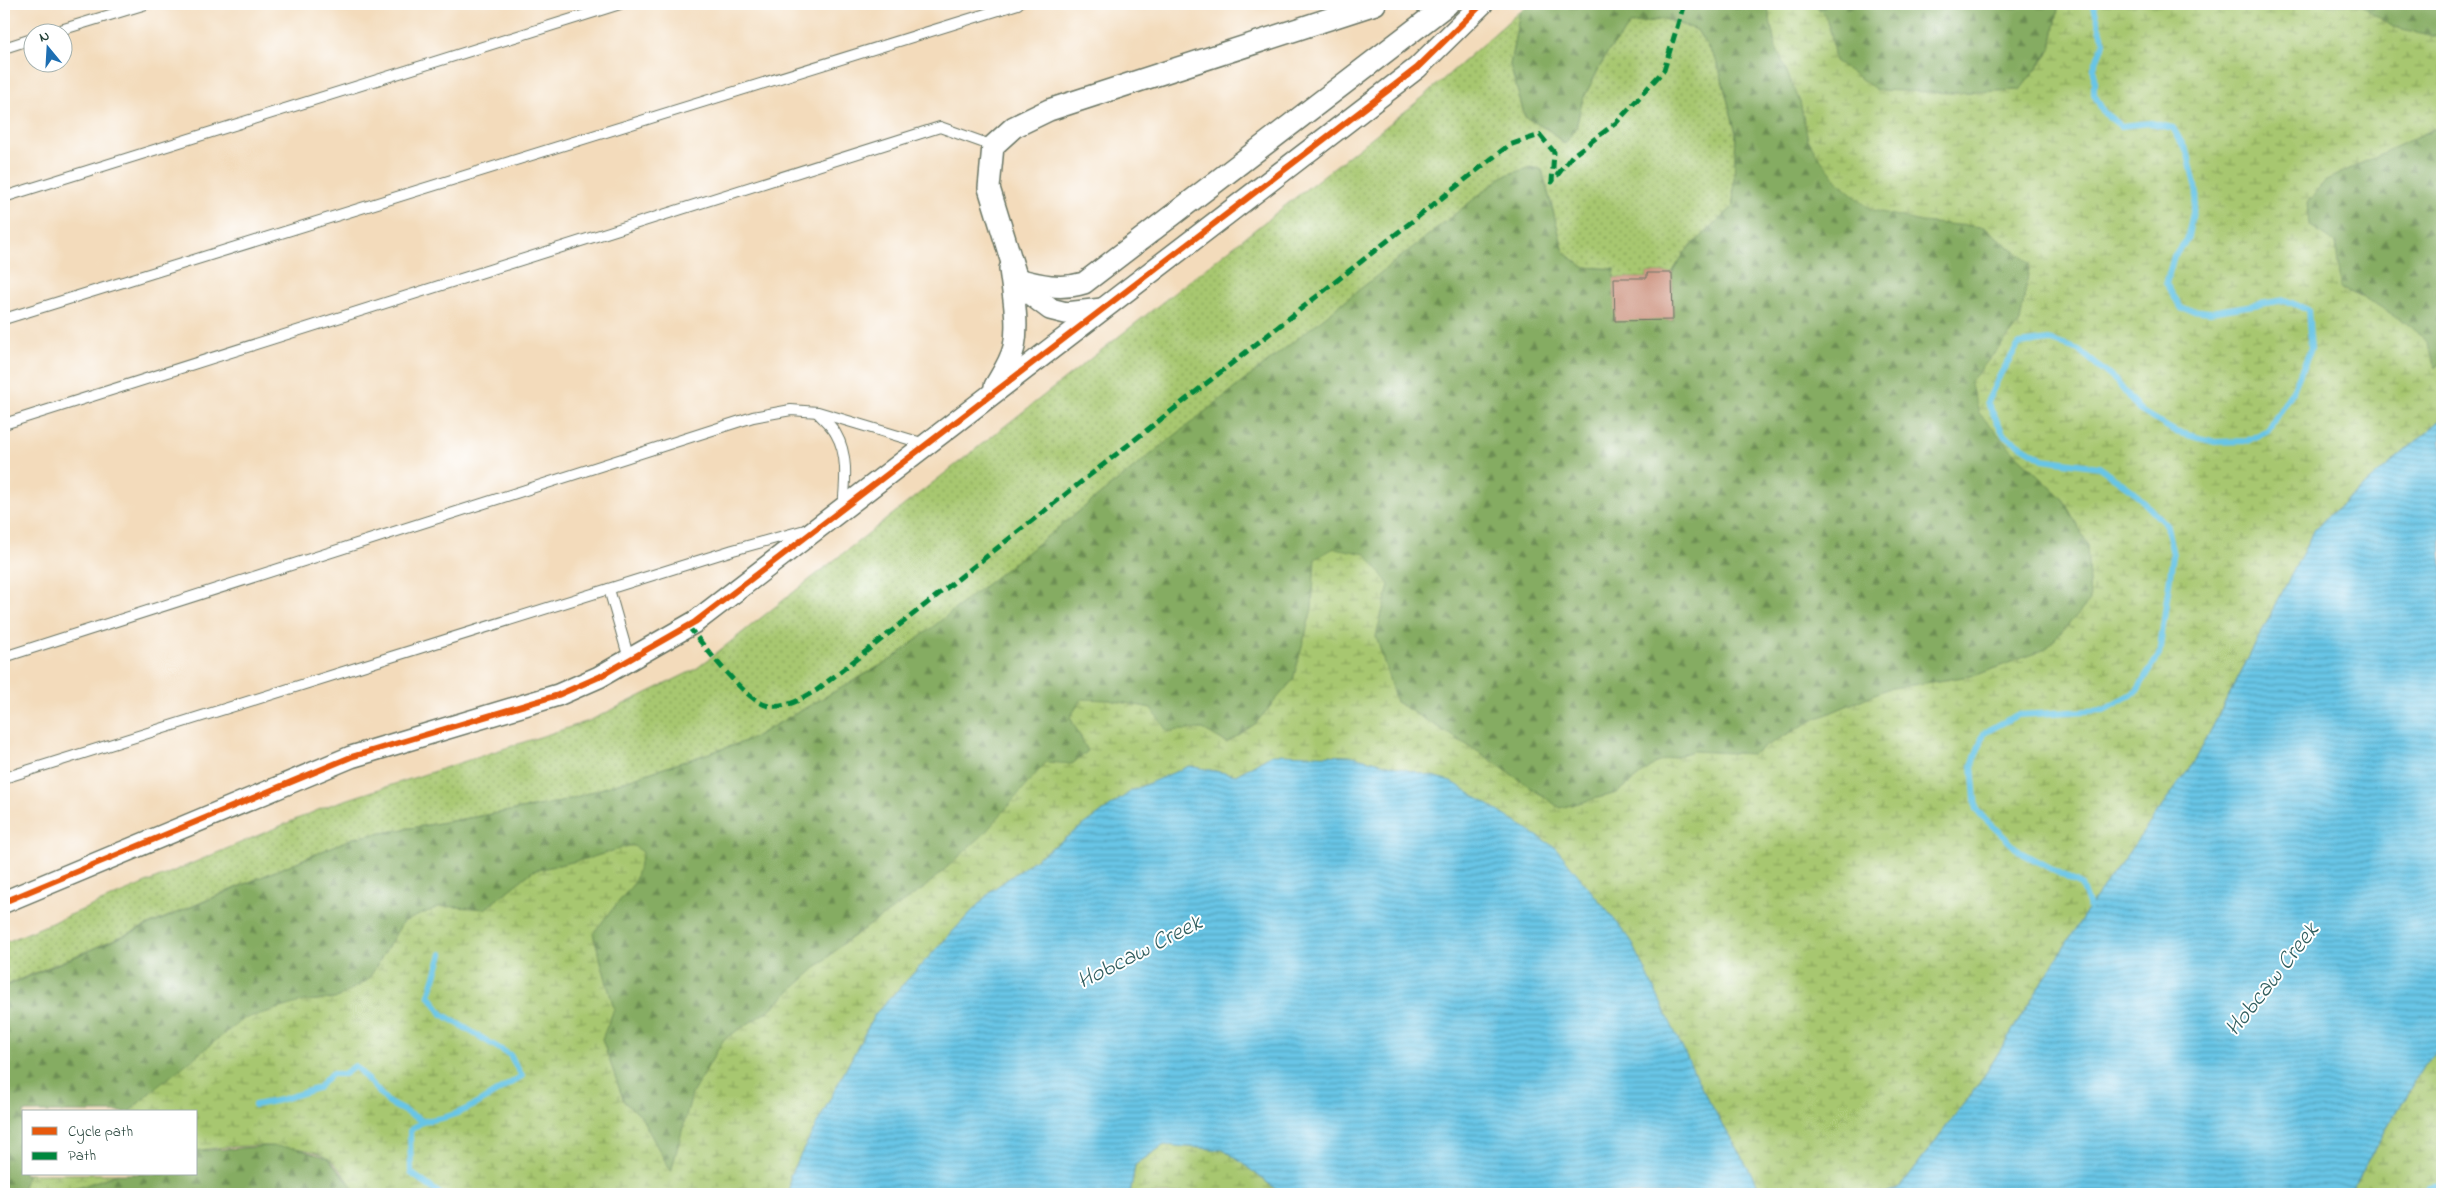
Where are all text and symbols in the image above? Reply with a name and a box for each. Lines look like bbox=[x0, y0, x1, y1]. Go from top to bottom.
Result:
north arrow bbox=[22, 22, 72, 72]
text: N bbox=[37, 26, 52, 49]
water label: Hobcaw Creek bbox=[1071, 906, 1210, 1000]
water label: Hobcaw Creek bbox=[2217, 914, 2330, 1045]
legend bbox=[22, 1110, 198, 1176]
text: Cycle path bbox=[68, 1121, 133, 1144]
text: Path bbox=[68, 1145, 96, 1167]

